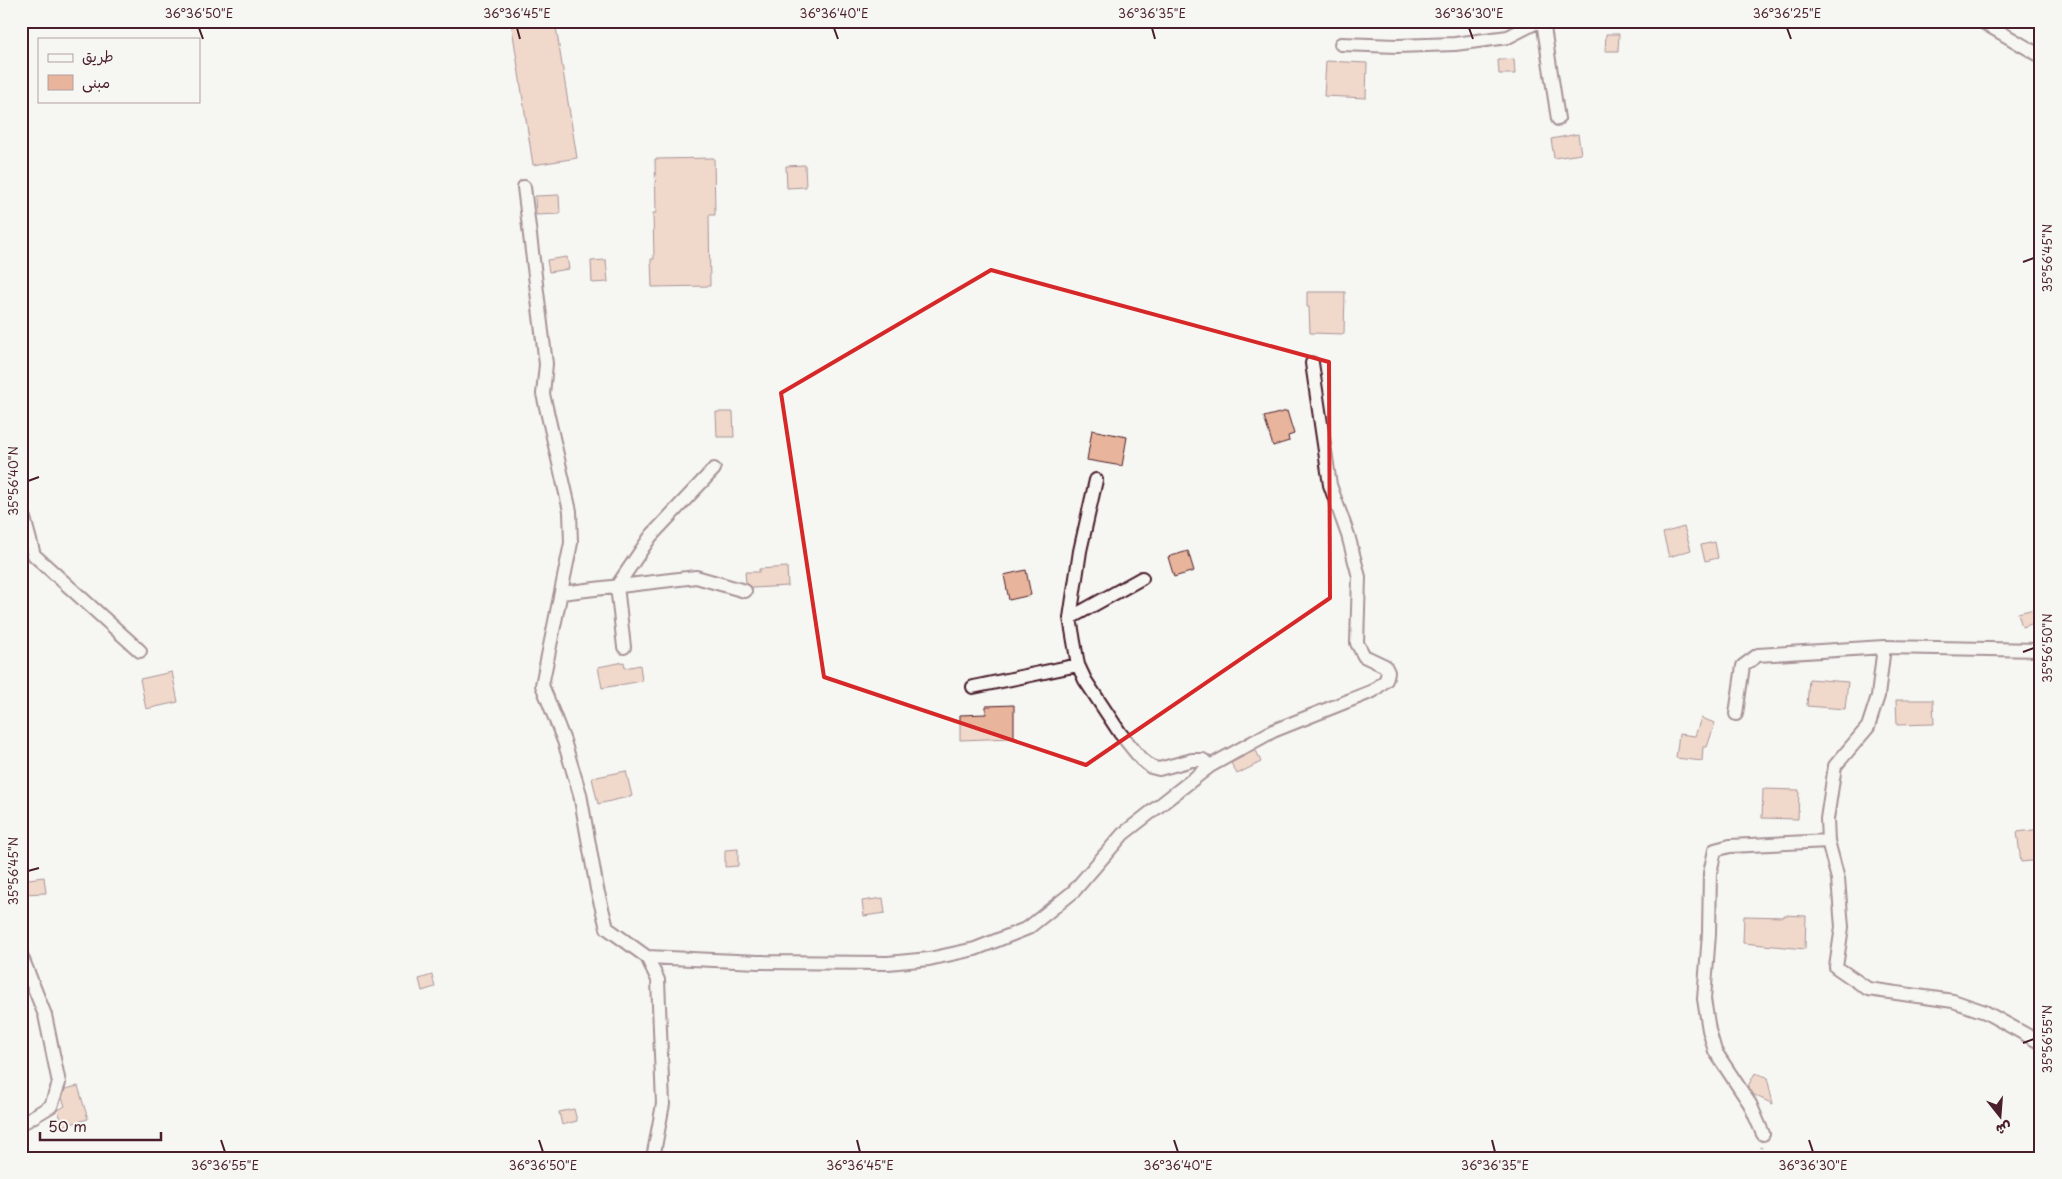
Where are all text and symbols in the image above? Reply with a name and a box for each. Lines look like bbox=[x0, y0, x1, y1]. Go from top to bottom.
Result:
text: 36°36'50"E bbox=[165, 4, 233, 22]
text: 36°36'45"E bbox=[483, 4, 551, 22]
text: 36°36'40"E bbox=[800, 4, 868, 22]
text: 36°36'35"E bbox=[1118, 4, 1186, 22]
text: 36°36'30"E bbox=[1434, 4, 1504, 22]
text: 36°36'25"E bbox=[1753, 4, 1821, 22]
legend bbox=[38, 38, 200, 102]
text: طريق bbox=[82, 44, 114, 67]
text: مبنى bbox=[82, 70, 110, 93]
text: 35°56'45"N bbox=[2038, 224, 2056, 292]
text: 35°56'40"N bbox=[4, 446, 22, 516]
text: 35°56'50"N bbox=[2038, 613, 2056, 683]
text: 35°56'45"N bbox=[4, 837, 22, 905]
text: 35°56'55"N bbox=[2038, 1005, 2056, 1073]
north arrow bbox=[1974, 1092, 2024, 1142]
scale bar bbox=[40, 1109, 161, 1141]
text: 50 m bbox=[48, 1114, 87, 1137]
text: ش bbox=[1994, 1117, 2014, 1141]
text: 36°36'55"E bbox=[191, 1156, 259, 1174]
text: 36°36'50"E bbox=[509, 1156, 577, 1174]
text: 36°36'45"E bbox=[826, 1156, 894, 1174]
text: 36°36'40"E bbox=[1144, 1156, 1212, 1174]
text: 36°36'35"E bbox=[1461, 1156, 1529, 1174]
text: 36°36'30"E bbox=[1778, 1156, 1848, 1174]

